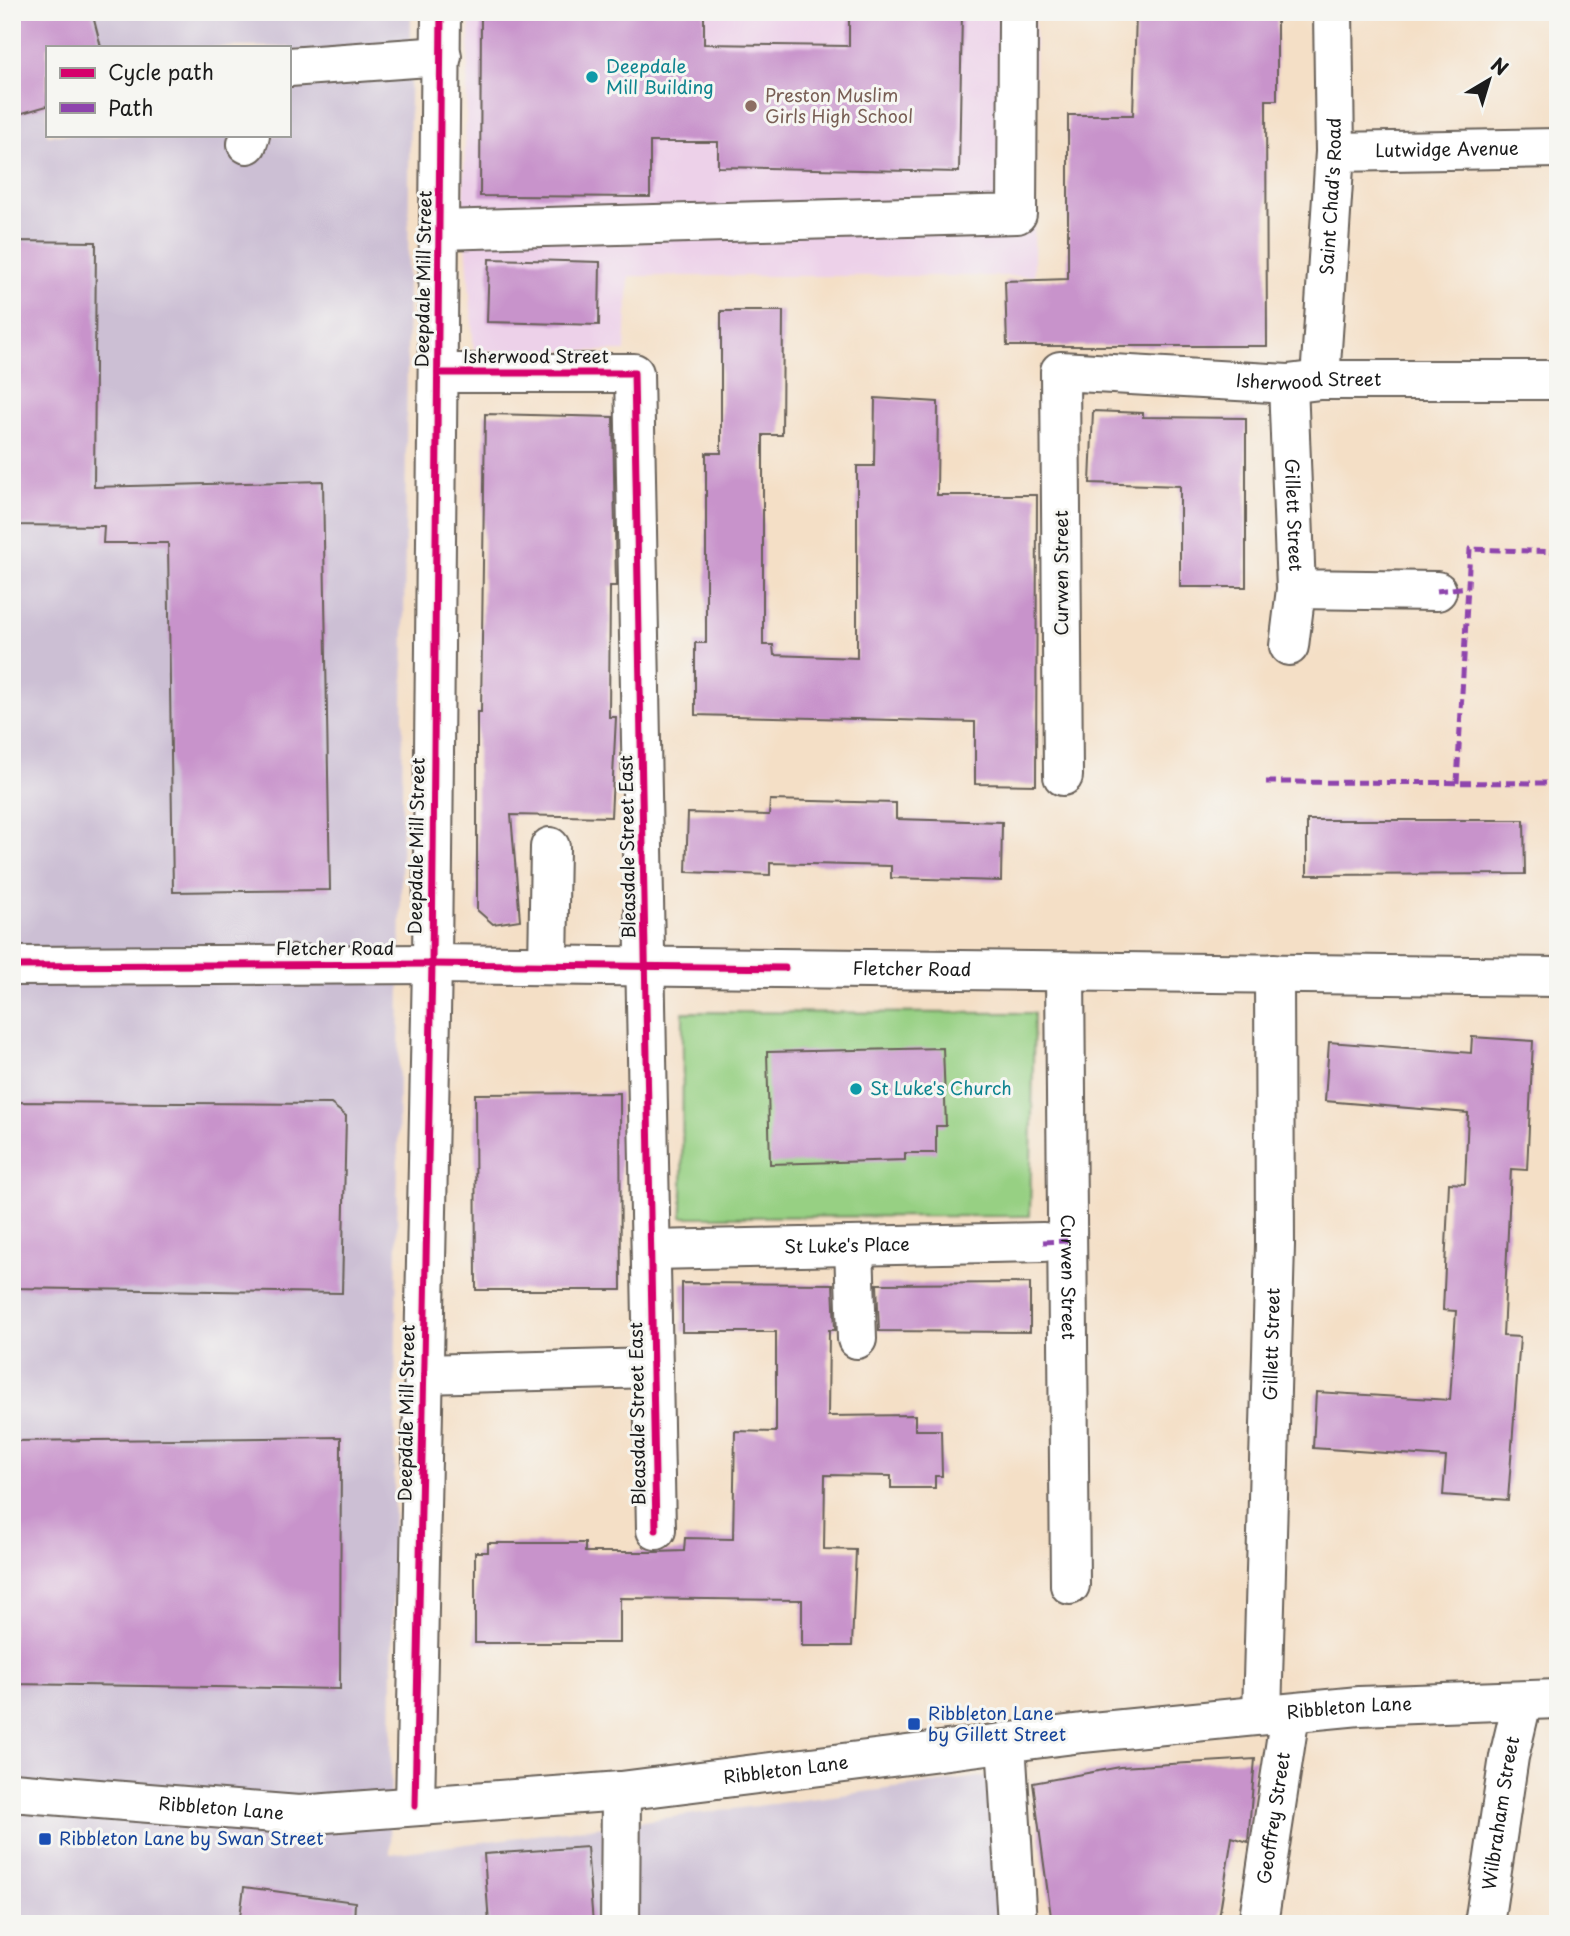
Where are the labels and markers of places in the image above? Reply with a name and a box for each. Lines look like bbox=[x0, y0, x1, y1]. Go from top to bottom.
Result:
place label: Deepdale Mill Building bbox=[606, 52, 714, 100]
marker: Deepdale Mill Building bbox=[584, 69, 600, 85]
place label: Preston Muslim Girls High School bbox=[765, 81, 913, 129]
marker: Preston Muslim Girls High School bbox=[743, 98, 759, 114]
place label: St Luke's Church bbox=[870, 1074, 1012, 1101]
marker: St Luke's Church bbox=[848, 1081, 864, 1097]
place label: Ribbleton Lane by Gillett Street bbox=[928, 1699, 1066, 1747]
marker: Ribbleton Lane by Gillett Street bbox=[906, 1716, 922, 1732]
place label: Ribbleton Lane by Swan Street bbox=[59, 1824, 324, 1851]
marker: Ribbleton Lane by Swan Street bbox=[37, 1831, 53, 1847]

